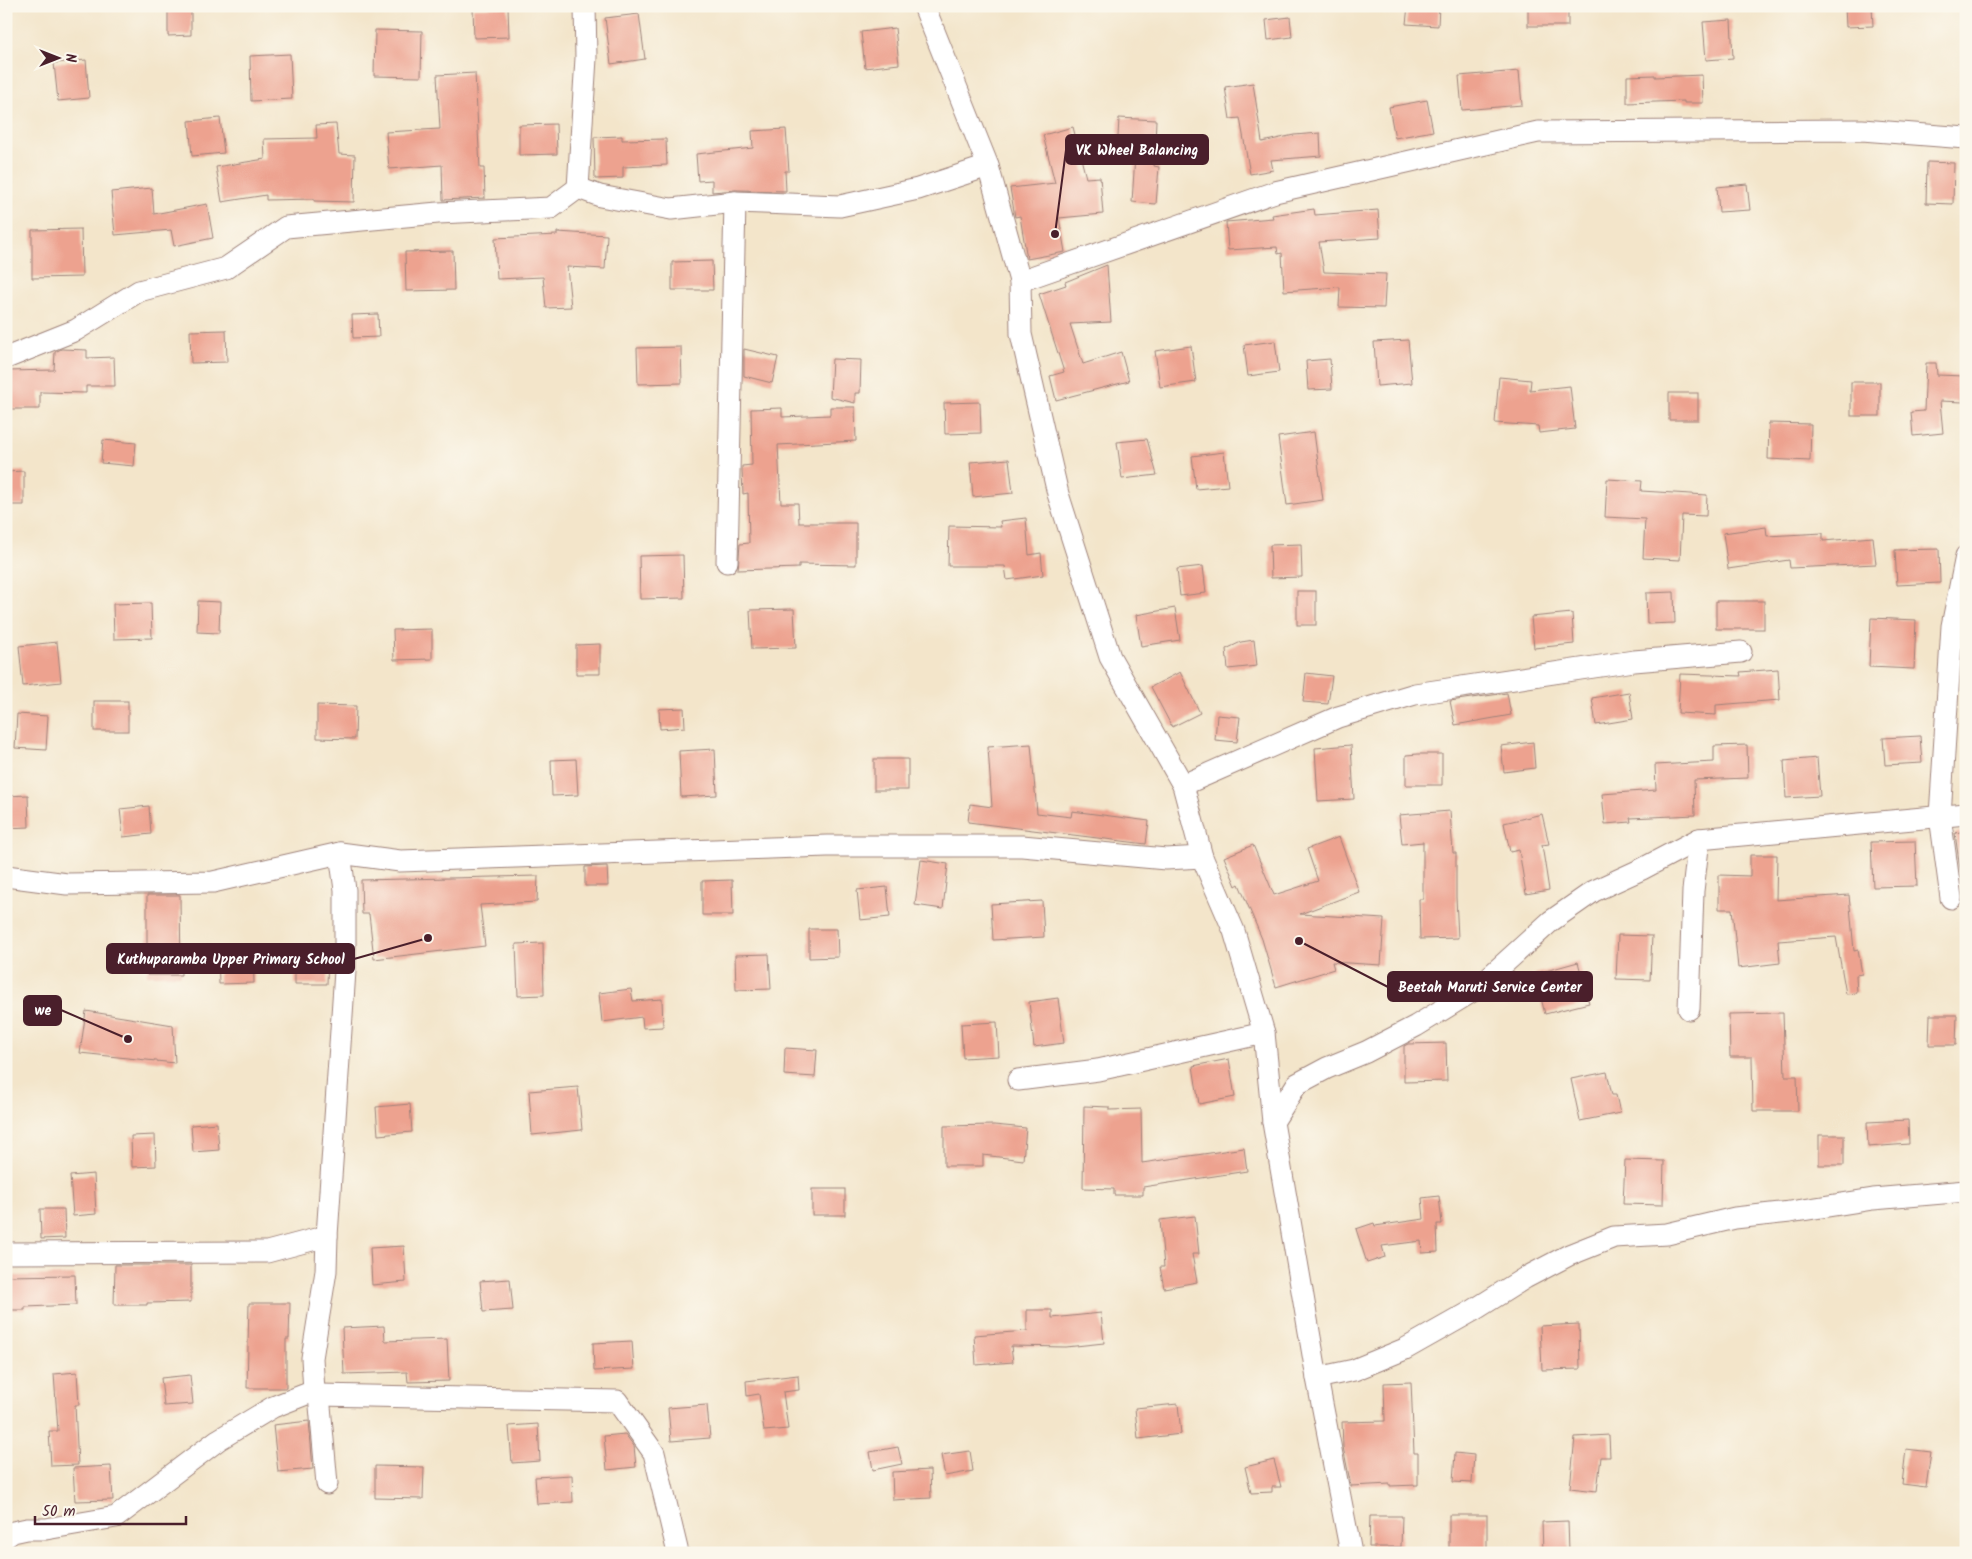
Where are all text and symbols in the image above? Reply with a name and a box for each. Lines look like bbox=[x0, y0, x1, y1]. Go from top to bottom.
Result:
north arrow bbox=[32, 32, 82, 82]
text: N bbox=[59, 54, 81, 63]
callout: VK Wheel Balancing bbox=[1066, 135, 1208, 164]
text: VK Wheel Balancing bbox=[1076, 140, 1198, 162]
callout: Kuthuparamba Upper Primary School bbox=[107, 944, 354, 973]
text: Kuthuparamba Upper Primary School bbox=[117, 949, 345, 971]
callout: Beetah Maruti Service Center bbox=[1388, 972, 1592, 1001]
text: Beetah Maruti Service Center bbox=[1398, 977, 1583, 999]
callout: we bbox=[24, 996, 61, 1025]
text: we bbox=[35, 1000, 52, 1022]
scale bar bbox=[35, 1494, 186, 1526]
text: 50 m bbox=[42, 1500, 76, 1524]

